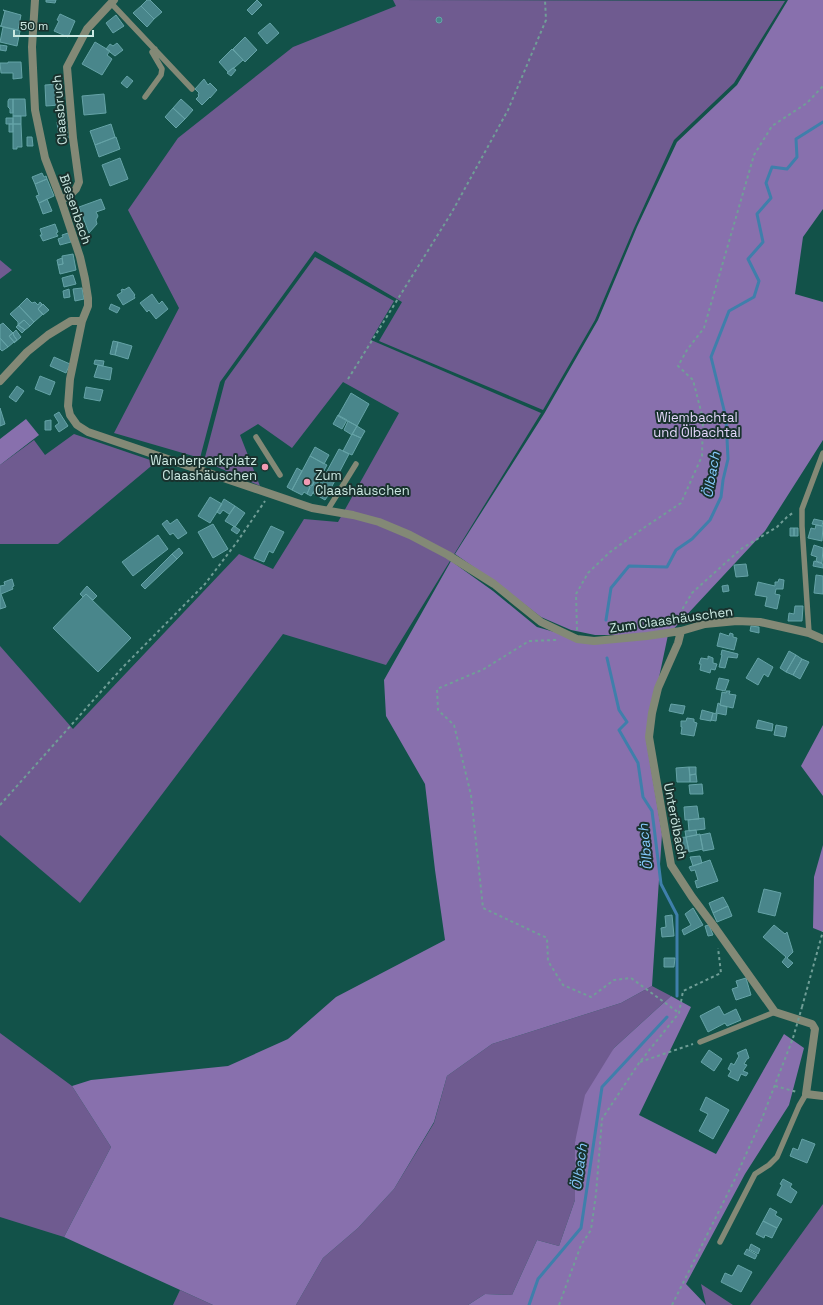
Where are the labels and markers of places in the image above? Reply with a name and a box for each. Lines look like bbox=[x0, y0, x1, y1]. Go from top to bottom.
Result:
place label: Wanderparkplatz Claashäuschen bbox=[150, 452, 257, 484]
marker: Wanderparkplatz Claashäuschen bbox=[260, 462, 270, 472]
place label: Zum Claashäuschen bbox=[315, 467, 410, 499]
marker: Zum Claashäuschen bbox=[302, 477, 312, 487]

